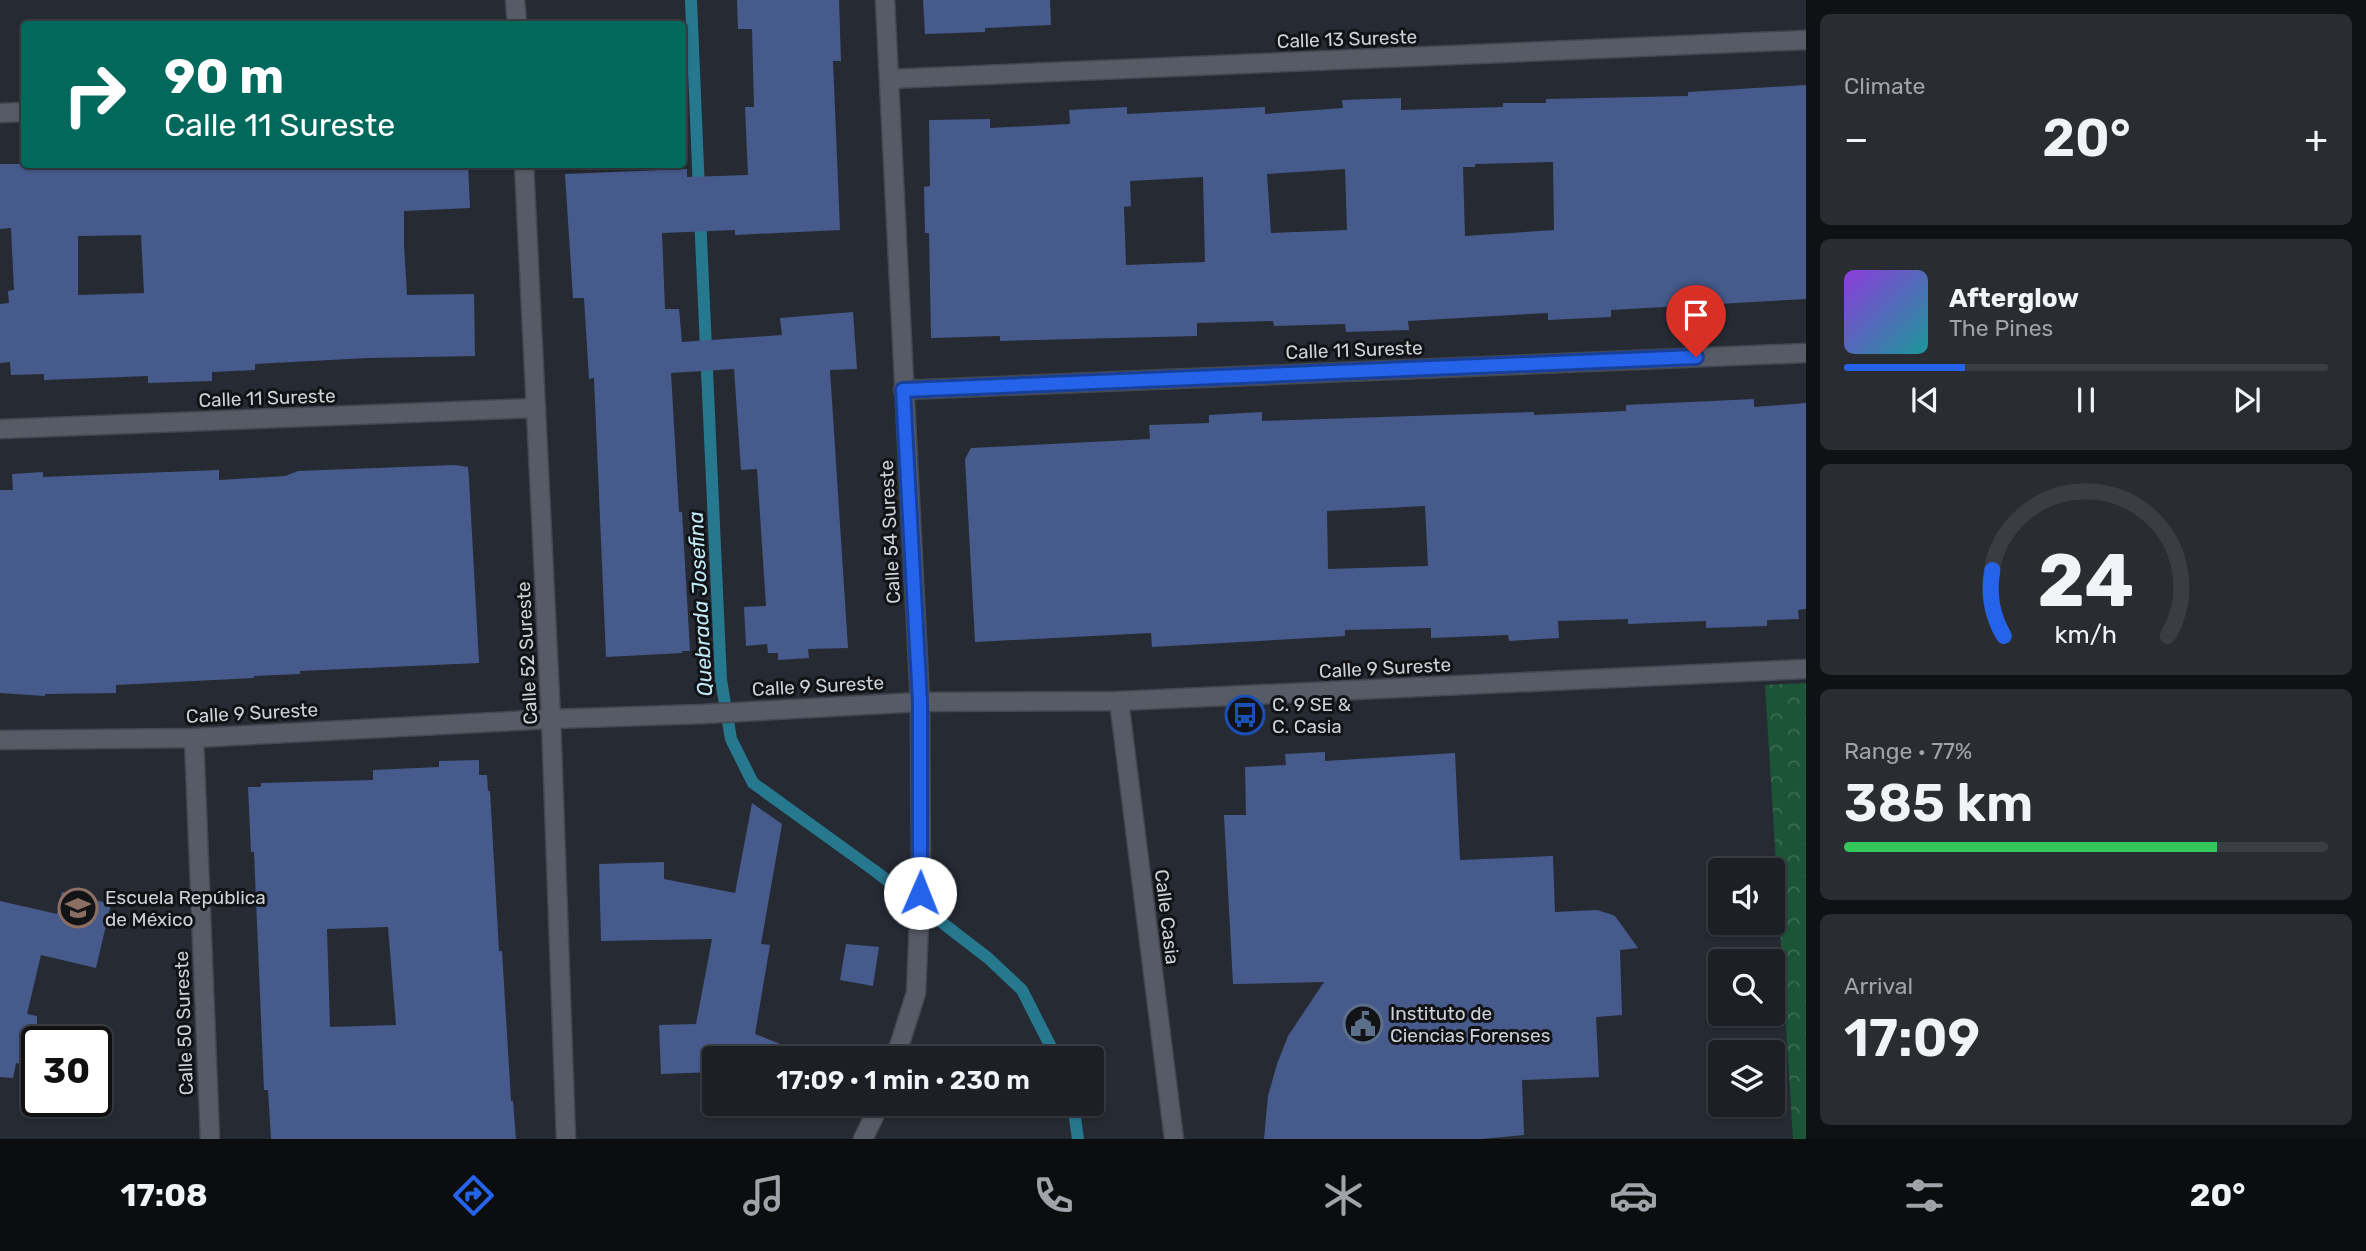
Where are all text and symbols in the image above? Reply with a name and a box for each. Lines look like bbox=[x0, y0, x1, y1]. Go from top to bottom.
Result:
street label: Calle 13 Sureste bbox=[1276, 25, 1418, 53]
text: 90 m bbox=[164, 47, 284, 105]
icon: right bbox=[49, 49, 140, 140]
text: Climate bbox=[1844, 72, 1925, 100]
text: Calle 11 Sureste bbox=[164, 106, 395, 144]
text: 20° bbox=[2042, 107, 2131, 169]
text: − bbox=[1844, 116, 1869, 162]
text: + bbox=[2304, 116, 2328, 162]
text: Afterglow bbox=[1949, 283, 2079, 314]
pin bbox=[1666, 285, 1726, 357]
icon: arrive bbox=[1677, 296, 1715, 334]
text: The Pines bbox=[1949, 314, 2053, 342]
street label: Calle 11 Sureste bbox=[1285, 336, 1423, 364]
icon: previous bbox=[1906, 381, 1944, 419]
icon: pause bbox=[2067, 381, 2105, 419]
icon: next bbox=[2228, 381, 2266, 419]
street label: Calle 11 Sureste bbox=[198, 384, 336, 412]
street label: Calle 54 Sureste bbox=[875, 459, 905, 605]
water label: Quebrada Josefina bbox=[683, 511, 717, 697]
text: 24 bbox=[2038, 538, 2134, 624]
street label: Calle 52 Sureste bbox=[512, 581, 542, 725]
text: km/h bbox=[2055, 619, 2117, 648]
street label: Calle 9 Sureste bbox=[1318, 653, 1452, 683]
street label: Calle 9 Sureste bbox=[751, 671, 885, 701]
place label: C. 9 SE & C. Casia bbox=[1272, 693, 1351, 738]
bus stop icon: C. 9 SE & C. Casia bbox=[1224, 694, 1266, 736]
street label: Calle 9 Sureste bbox=[185, 698, 319, 728]
text: Range · 77% bbox=[1844, 737, 1972, 765]
text: 385 km bbox=[1844, 772, 2033, 834]
position arrow bbox=[883, 856, 957, 930]
map controls bbox=[1708, 858, 1785, 1117]
button: sound bbox=[1708, 858, 1785, 935]
street label: Calle Casia bbox=[1150, 868, 1184, 966]
place label: Escuela República de México bbox=[105, 886, 266, 931]
school or university icon: Escuela República de México bbox=[57, 887, 99, 929]
button: search bbox=[1708, 949, 1785, 1026]
street label: Calle 50 Sureste bbox=[170, 950, 198, 1096]
text: Arrival bbox=[1844, 972, 1913, 1000]
place label: Instituto de Ciencias Forenses bbox=[1390, 1002, 1550, 1047]
public building icon: Instituto de Ciencias Forenses bbox=[1342, 1003, 1384, 1045]
text: 17:09 bbox=[1844, 1007, 1980, 1069]
speed limit sign: 30 bbox=[21, 1026, 112, 1117]
button: layers bbox=[1708, 1040, 1785, 1117]
text: 17:09 · 1 min · 230 m bbox=[776, 1065, 1030, 1096]
icon: directions bbox=[449, 1171, 498, 1220]
icon: music bbox=[739, 1171, 788, 1220]
icon: phone bbox=[1029, 1171, 1078, 1220]
icon: climate bbox=[1319, 1171, 1368, 1220]
icon: car bbox=[1609, 1171, 1658, 1220]
icon: filters bbox=[1900, 1171, 1949, 1220]
text: 17:08 bbox=[121, 1176, 208, 1214]
text: 20° bbox=[2190, 1176, 2245, 1214]

